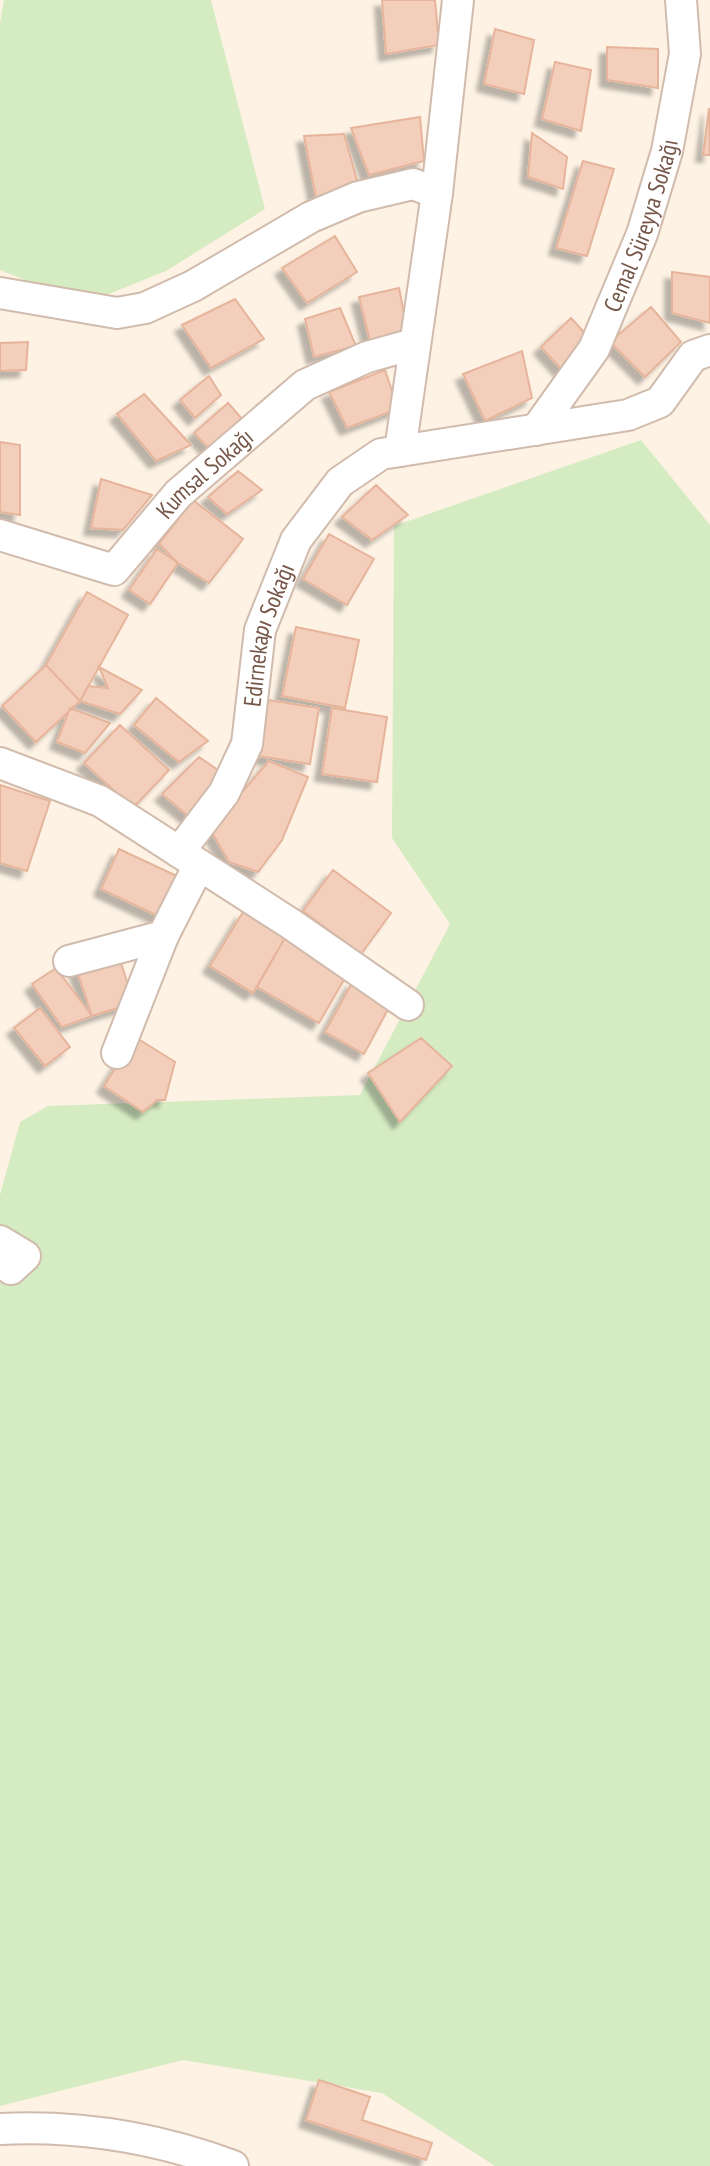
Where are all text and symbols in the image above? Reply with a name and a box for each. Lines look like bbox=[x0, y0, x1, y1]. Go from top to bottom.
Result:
street label: Cemal Süreyya Sokağı bbox=[596, 137, 684, 316]
street label: Kumsal Sokağı bbox=[149, 421, 259, 525]
street label: Edirnekapı Sokağı bbox=[236, 558, 301, 708]

